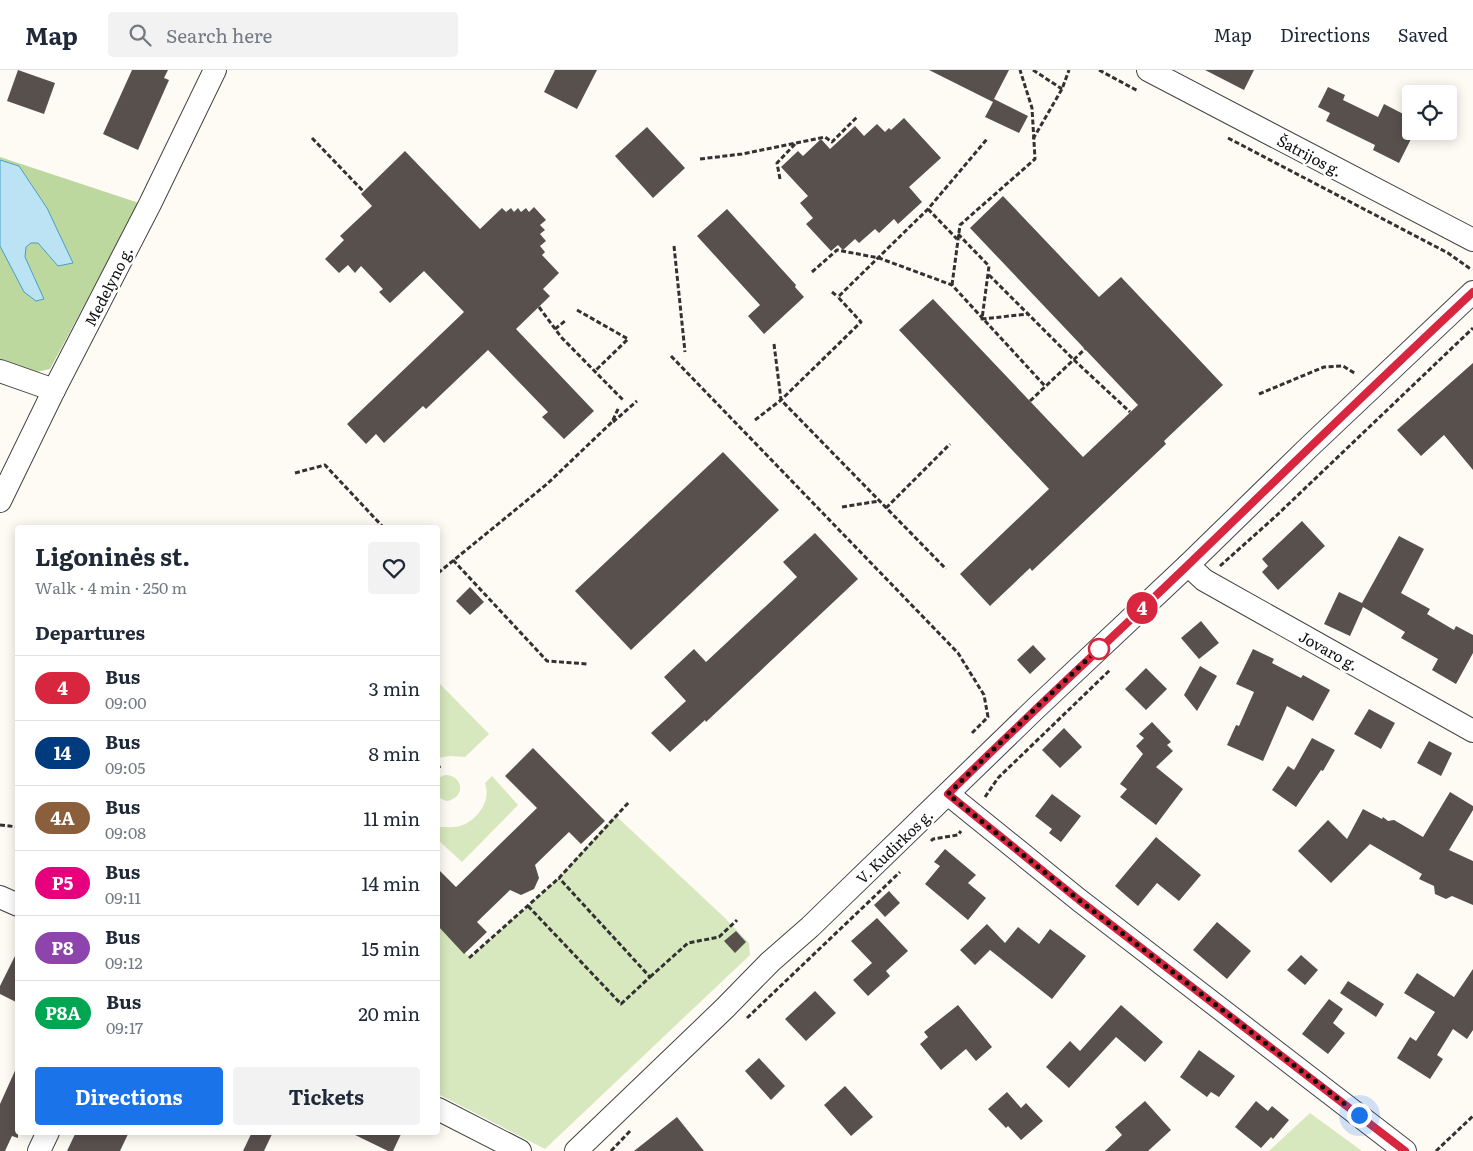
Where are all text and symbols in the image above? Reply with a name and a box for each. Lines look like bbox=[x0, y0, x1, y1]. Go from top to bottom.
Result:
search box bbox=[108, 12, 458, 57]
text: Map bbox=[25, 17, 78, 52]
icon: search bbox=[126, 21, 154, 49]
text: Search here bbox=[166, 21, 272, 49]
text: Map bbox=[1214, 21, 1252, 48]
text: Directions bbox=[1280, 21, 1370, 48]
text: Saved bbox=[1398, 21, 1448, 48]
map controls bbox=[1402, 85, 1457, 140]
button: locate bbox=[1402, 85, 1457, 140]
street label: Šatrijos g. bbox=[1273, 128, 1347, 182]
street label: Medelyno g. bbox=[78, 242, 138, 330]
text: Ligoninės st. bbox=[35, 538, 190, 573]
button: heart bbox=[368, 542, 420, 594]
text: Walk · 4 min · 250 m bbox=[35, 575, 187, 599]
line badge: 4 bbox=[1126, 592, 1158, 624]
text: 4 bbox=[1137, 594, 1147, 621]
text: Departures bbox=[35, 618, 145, 646]
street label: Jovaro g. bbox=[1295, 624, 1363, 676]
unlabelled marker bbox=[1088, 638, 1110, 660]
text: Bus bbox=[105, 662, 140, 690]
text: 4 bbox=[57, 674, 68, 701]
text: 3 min bbox=[369, 674, 420, 702]
text: 09:00 bbox=[105, 690, 146, 714]
text: Bus bbox=[105, 727, 140, 755]
text: 14 bbox=[54, 739, 71, 766]
text: 8 min bbox=[368, 739, 420, 767]
text: 09:05 bbox=[105, 755, 145, 779]
text: Bus bbox=[105, 792, 140, 820]
street label: V. Kudirkos g. bbox=[850, 803, 938, 889]
text: 4A bbox=[50, 804, 75, 831]
text: 11 min bbox=[363, 804, 420, 832]
text: 09:08 bbox=[105, 820, 146, 844]
text: Bus bbox=[105, 857, 140, 885]
text: P5 bbox=[52, 869, 73, 896]
text: 14 min bbox=[361, 869, 420, 897]
text: 09:11 bbox=[105, 885, 141, 909]
text: Bus bbox=[105, 922, 140, 950]
text: P8 bbox=[51, 934, 74, 961]
text: 15 min bbox=[361, 934, 420, 962]
text: 09:12 bbox=[105, 950, 143, 974]
text: Bus bbox=[106, 987, 141, 1015]
text: P8A bbox=[45, 999, 81, 1026]
text: 20 min bbox=[358, 999, 420, 1027]
text: 09:17 bbox=[106, 1015, 143, 1039]
button: Directions bbox=[35, 1067, 223, 1125]
button: Tickets bbox=[233, 1067, 420, 1125]
your location bbox=[1347, 1103, 1372, 1128]

